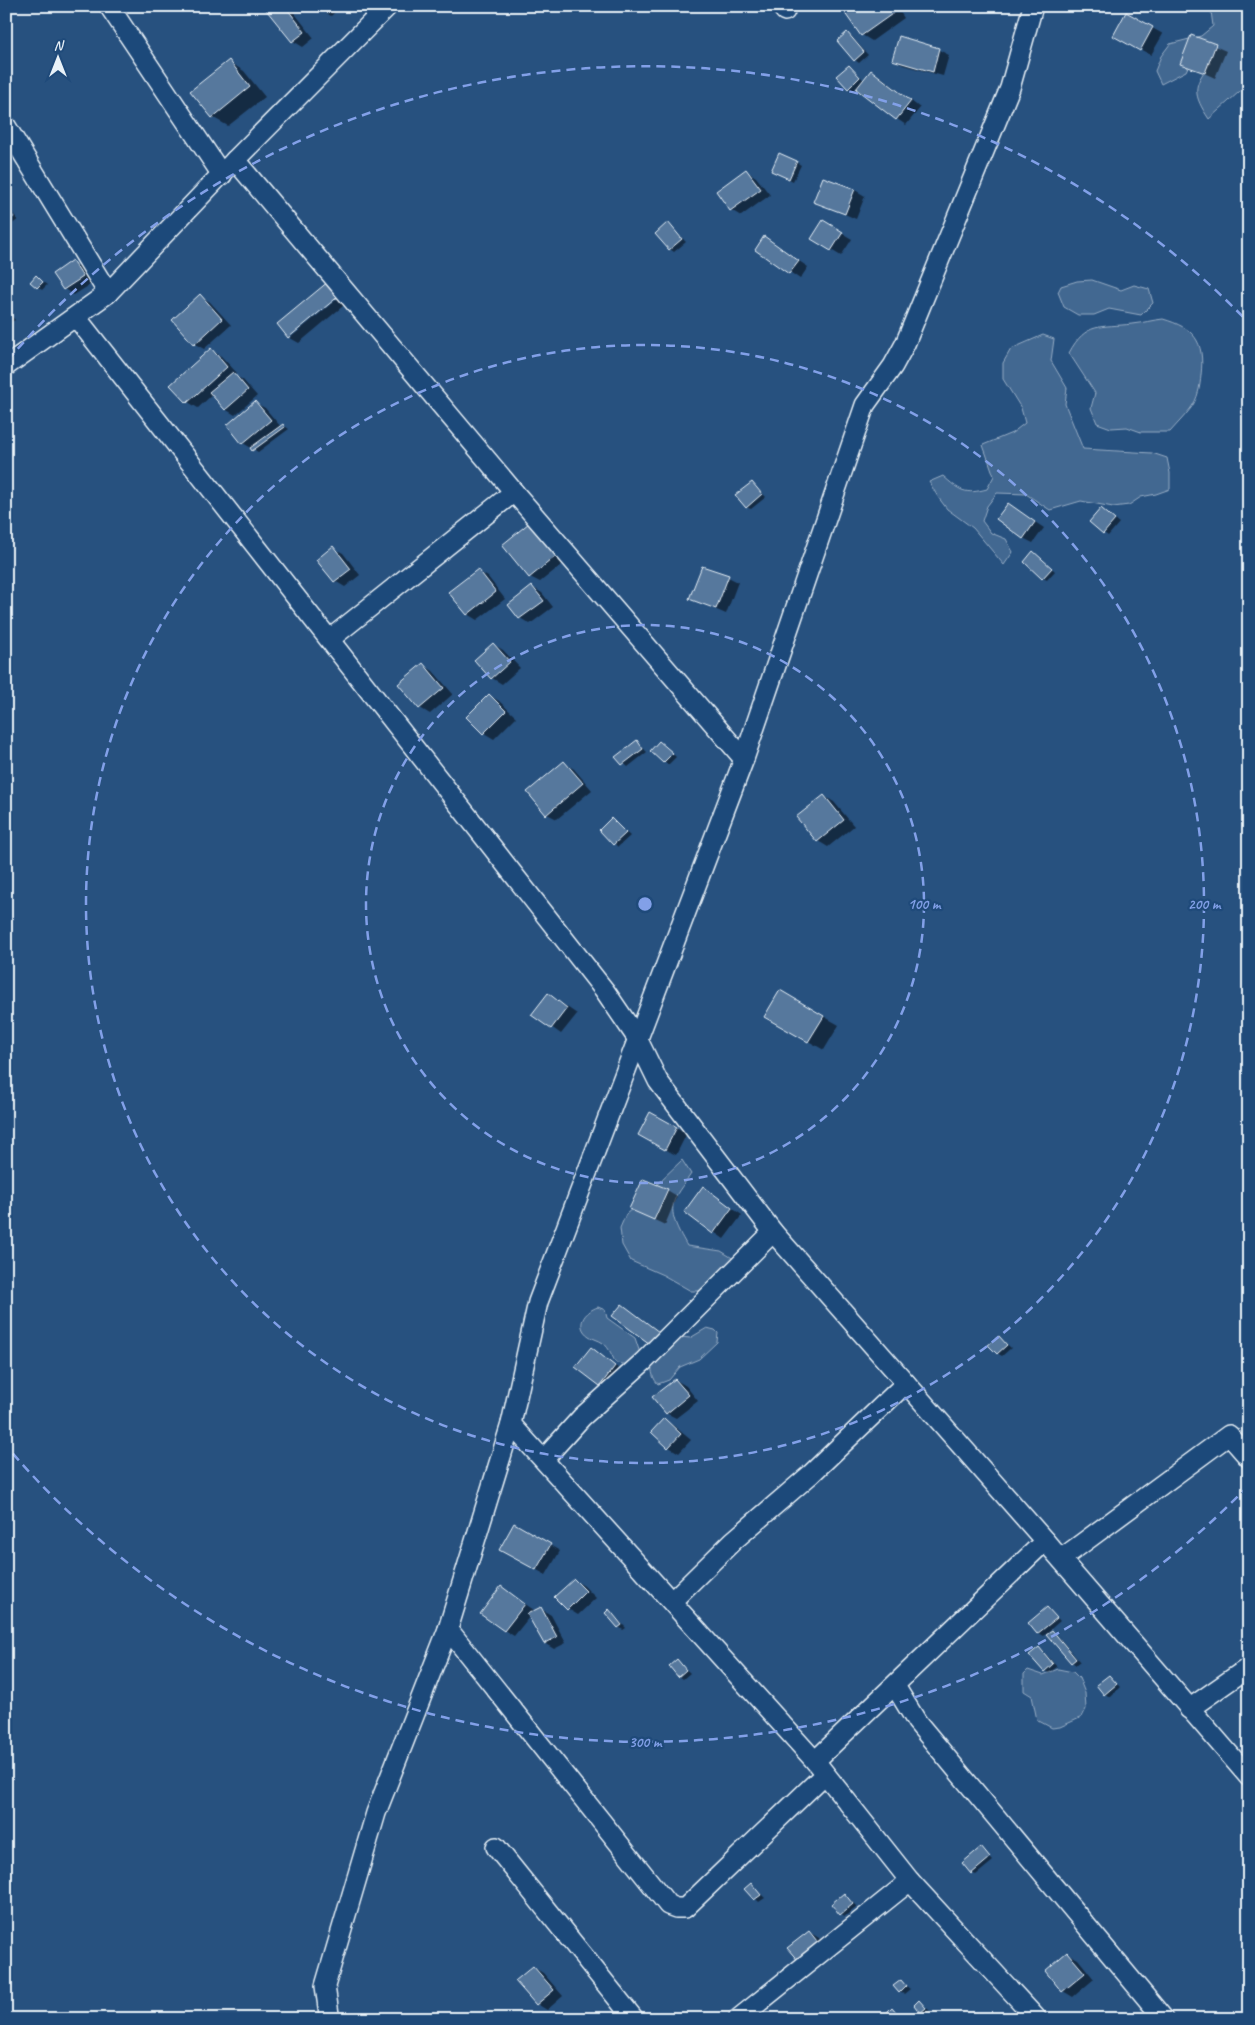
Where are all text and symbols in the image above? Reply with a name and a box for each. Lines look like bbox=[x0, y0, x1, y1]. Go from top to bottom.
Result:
north arrow bbox=[32, 32, 82, 82]
text: N bbox=[54, 37, 65, 54]
centre of rings bbox=[636, 895, 654, 913]
text: 100 m bbox=[908, 895, 942, 914]
text: 200 m bbox=[1188, 895, 1222, 914]
text: 300 m bbox=[629, 1733, 663, 1752]

